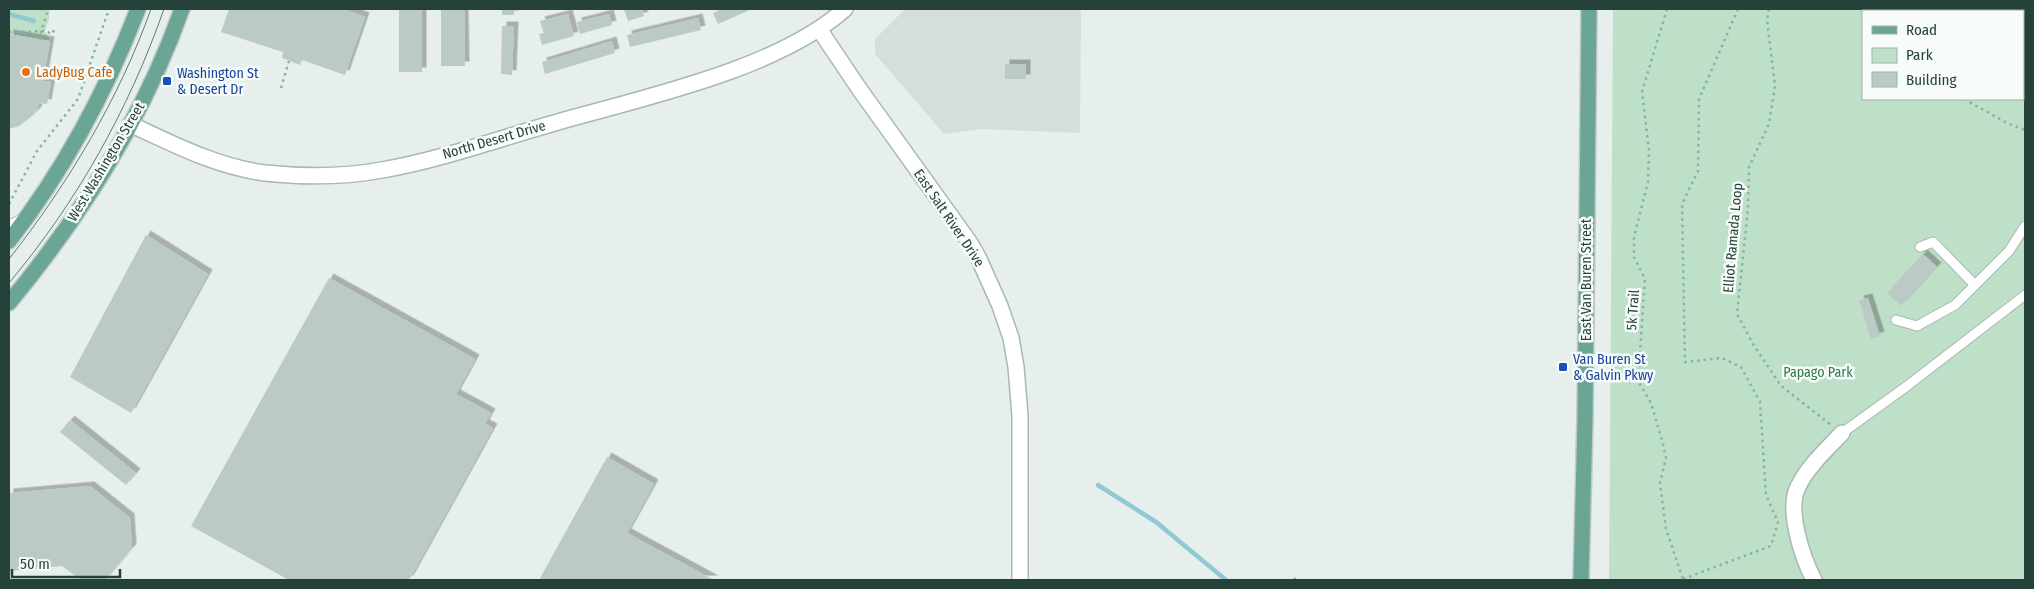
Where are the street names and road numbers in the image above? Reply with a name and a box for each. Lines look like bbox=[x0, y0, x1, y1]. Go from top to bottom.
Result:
street label: West Washington Street bbox=[64, 99, 148, 224]
street label: North Desert Drive bbox=[441, 117, 548, 163]
street label: East Salt River Drive bbox=[910, 166, 988, 270]
street label: Elliot Ramada Loop bbox=[1720, 182, 1746, 294]
street label: East Van Buren Street bbox=[1578, 218, 1595, 341]
street label: 5k Trail bbox=[1623, 289, 1643, 331]

